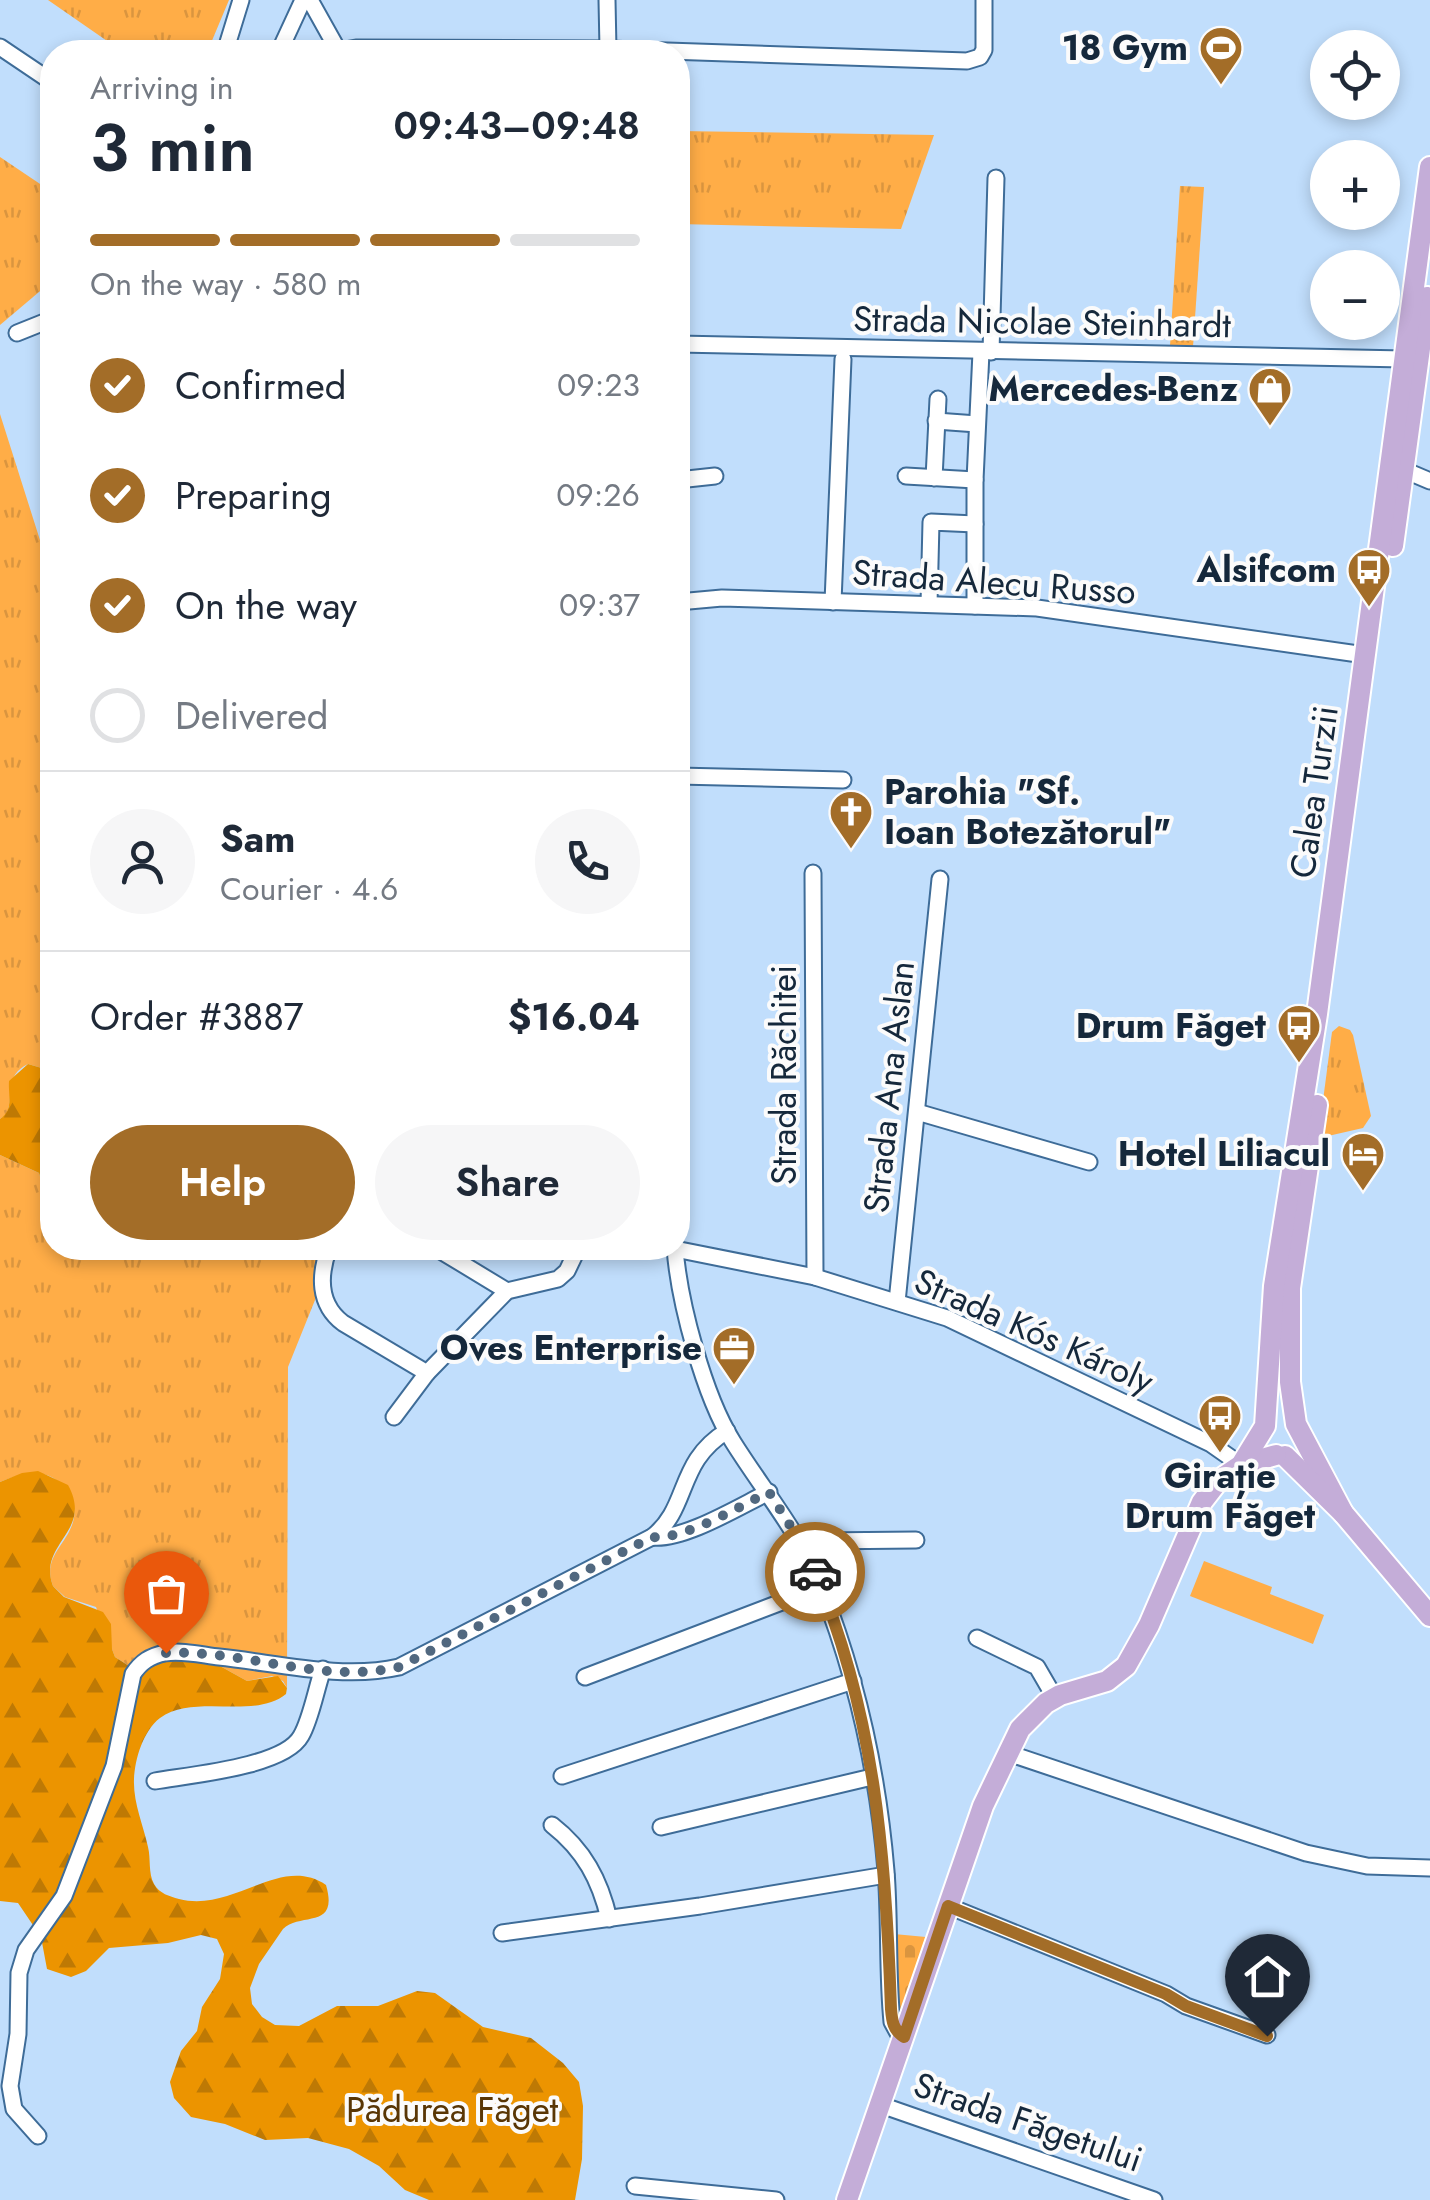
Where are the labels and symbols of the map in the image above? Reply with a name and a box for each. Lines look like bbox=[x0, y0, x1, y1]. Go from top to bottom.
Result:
place label: 18 Gym bbox=[1062, 23, 1188, 73]
sports icon: 18 Gym bbox=[1198, 25, 1244, 86]
street label: Strada Nicolae Steinhardt bbox=[853, 294, 1232, 350]
place label: Mercedes-Benz bbox=[988, 364, 1238, 414]
shop icon: Mercedes-Benz bbox=[1247, 366, 1293, 427]
place label: Alsifcom bbox=[1196, 545, 1336, 595]
street label: Strada Alecu Russo bbox=[851, 547, 1137, 617]
bus stop icon: Alsifcom bbox=[1346, 547, 1392, 608]
street label: Calea Turzii bbox=[1277, 703, 1351, 881]
place label: Parohia "Sf. Ioan Botezătorul" bbox=[884, 767, 1171, 857]
church icon: Parohia "Sf. Ioan Botezătorul" bbox=[828, 789, 874, 850]
street label: Strada Ana Aslan bbox=[851, 959, 927, 1215]
street label: Strada Răchitei bbox=[759, 965, 809, 1185]
place label: Drum Făget bbox=[1076, 1001, 1266, 1051]
bus stop icon: Drum Făget bbox=[1276, 1003, 1322, 1064]
place label: Hotel Liliacul bbox=[1118, 1129, 1330, 1179]
hotel icon: Hotel Liliacul bbox=[1340, 1131, 1386, 1192]
street label: Strada Kós Károly bbox=[906, 1256, 1162, 1406]
place label: Oves Enterprise bbox=[440, 1323, 702, 1373]
office icon: Oves Enterprise bbox=[711, 1325, 757, 1386]
bus stop icon: Girație Drum Făget bbox=[1197, 1393, 1243, 1454]
place label: Girație Drum Făget bbox=[1125, 1451, 1315, 1541]
courier bbox=[765, 1522, 865, 1622]
pin bbox=[124, 1551, 209, 1654]
pin bbox=[1225, 1934, 1310, 2037]
street label: Strada Făgetului bbox=[907, 2060, 1149, 2184]
park label: Pădurea Făget bbox=[346, 2085, 559, 2135]

